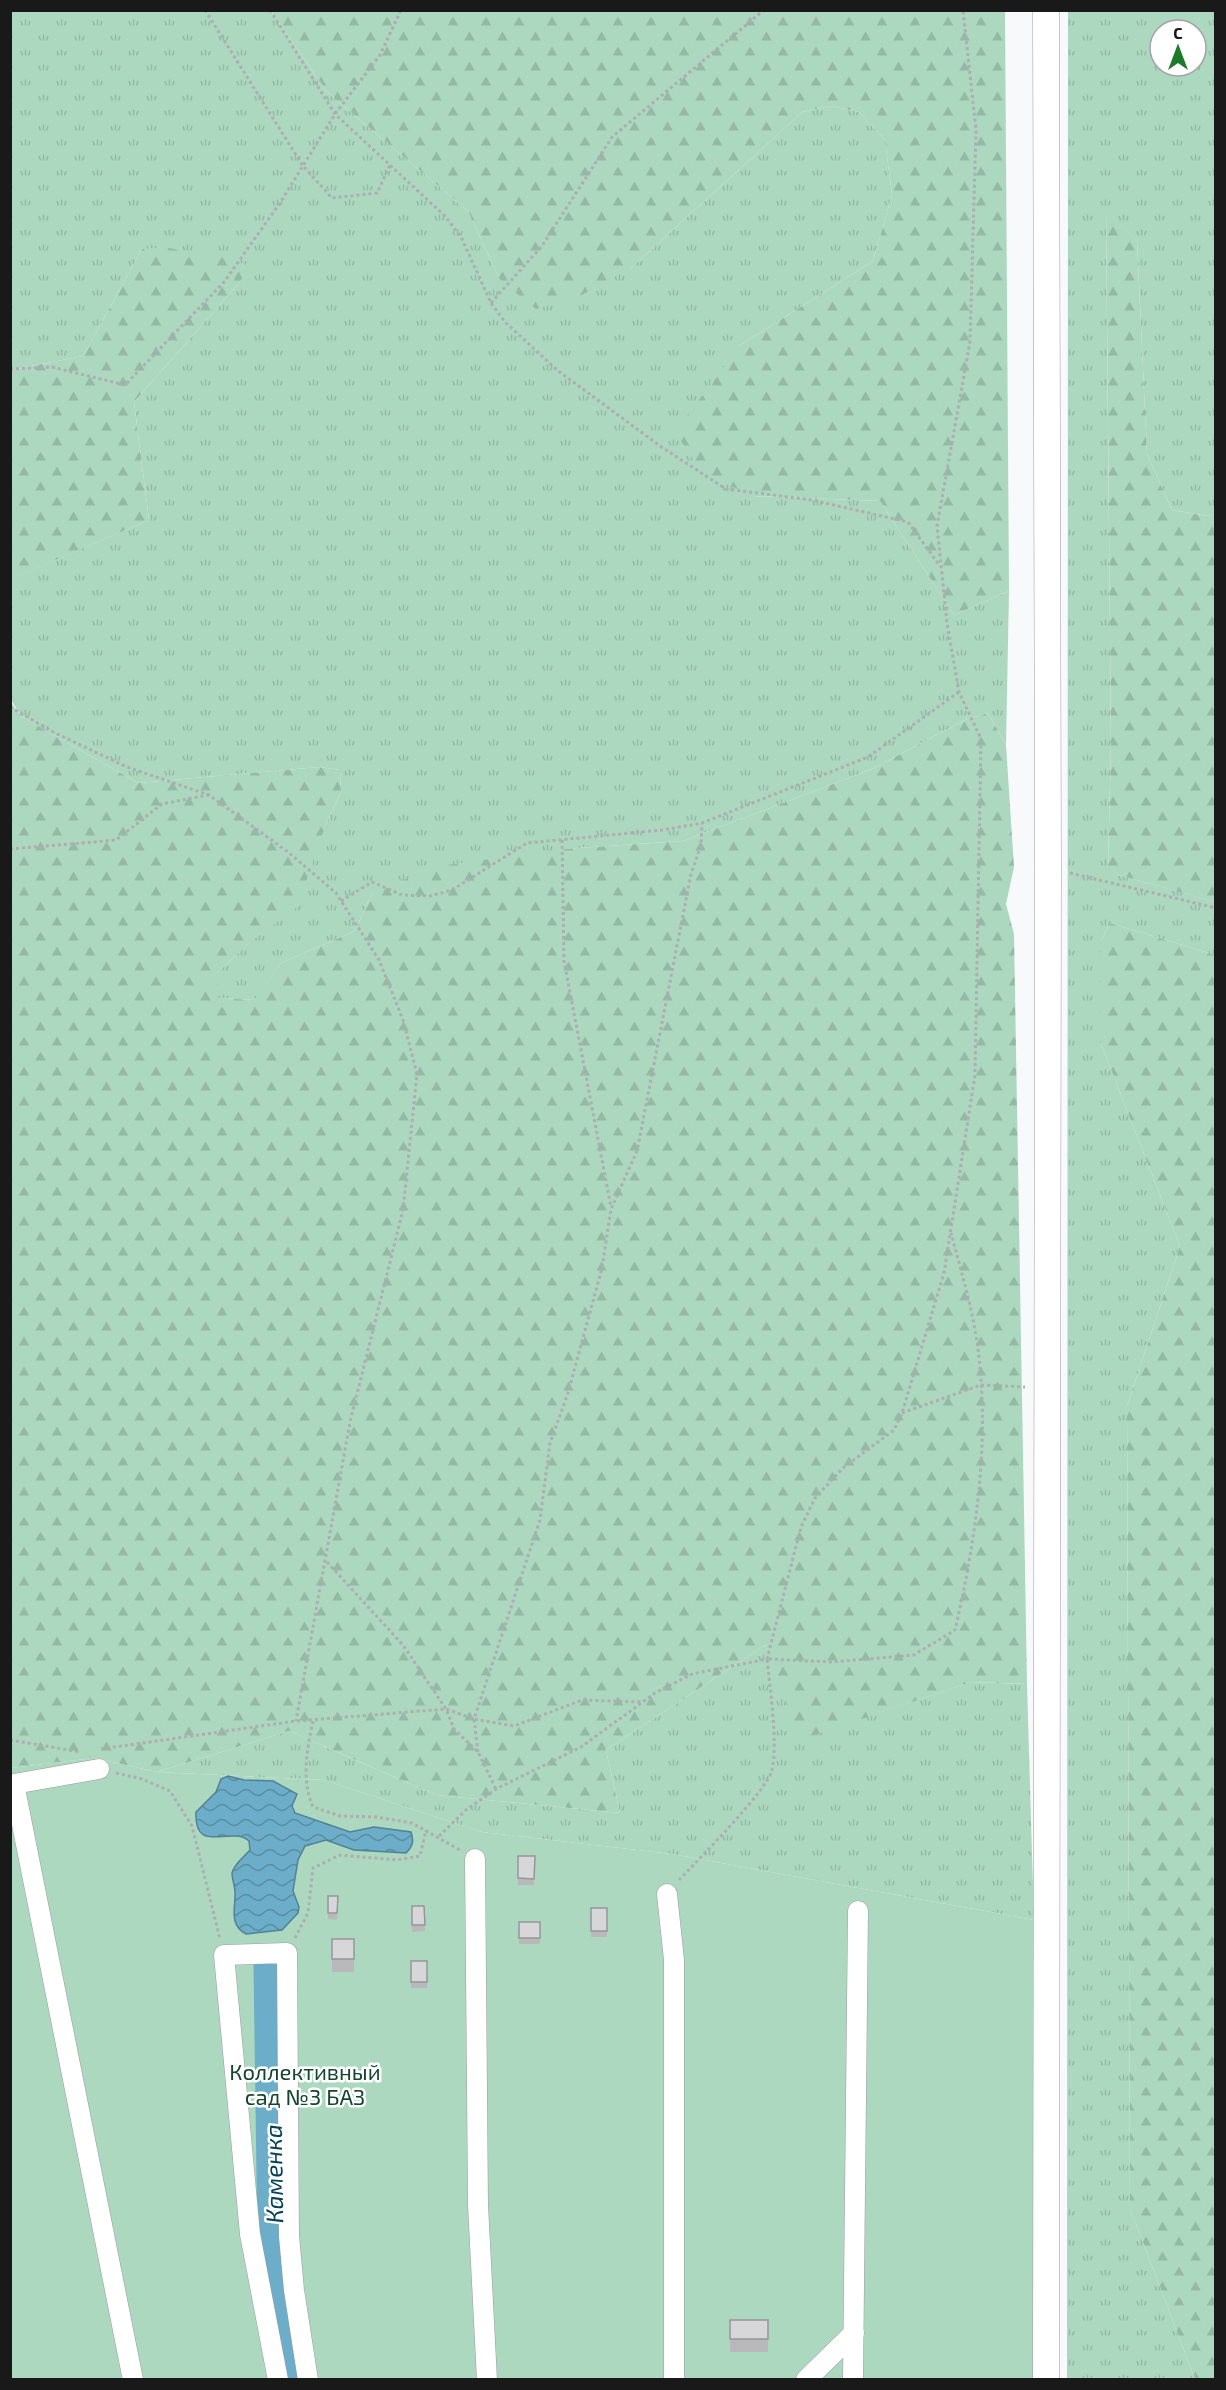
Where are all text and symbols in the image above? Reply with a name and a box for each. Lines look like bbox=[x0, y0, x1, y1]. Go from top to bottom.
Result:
north arrow bbox=[1148, 18, 1208, 78]
text: С bbox=[1173, 23, 1183, 42]
park label: Коллективный сад №3 БАЗ bbox=[229, 2058, 381, 2109]
water label: Каменка bbox=[258, 2124, 288, 2224]

